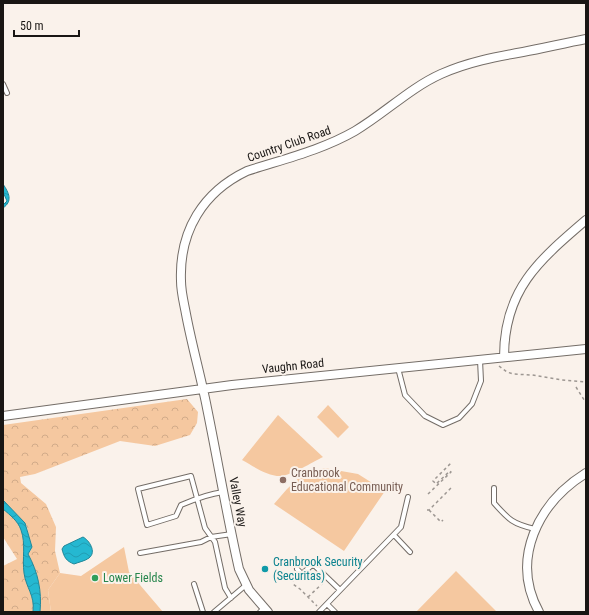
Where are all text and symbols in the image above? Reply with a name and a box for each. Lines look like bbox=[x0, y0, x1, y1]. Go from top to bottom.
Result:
scale bar bbox=[14, 12, 79, 38]
text: 50 m bbox=[20, 19, 44, 33]
street label: Country Club Road bbox=[245, 123, 333, 165]
street label: Vaughn Road bbox=[261, 356, 325, 376]
place label: Cranbrook Educational Community bbox=[291, 466, 403, 494]
marker: Cranbrook Educational Community bbox=[278, 475, 288, 485]
street label: Valley Way bbox=[226, 476, 250, 528]
place label: Cranbrook Security (Securitas) bbox=[273, 555, 363, 583]
marker: Cranbrook Security (Securitas) bbox=[260, 564, 270, 574]
place label: Lower Fields bbox=[103, 571, 163, 585]
marker: Lower Fields bbox=[90, 573, 100, 583]

